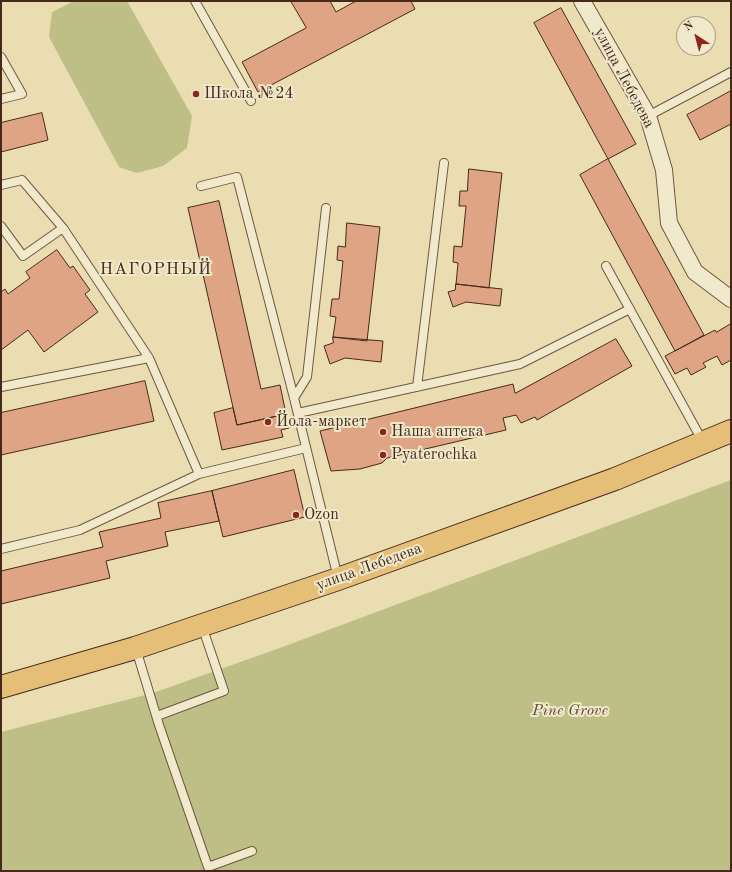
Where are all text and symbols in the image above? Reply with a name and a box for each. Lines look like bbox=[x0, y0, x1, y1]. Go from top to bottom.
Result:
north arrow bbox=[676, 16, 716, 56]
text: N bbox=[683, 20, 696, 34]
street label: улица Лебедева bbox=[589, 24, 659, 132]
place label: Школа №24 bbox=[204, 84, 294, 104]
marker: Школа №24 bbox=[191, 89, 201, 99]
district label: НАГОРНЫЙ bbox=[100, 260, 212, 280]
place label: Йола-маркет bbox=[276, 412, 366, 432]
marker: Йола-маркет bbox=[263, 417, 273, 427]
place label: Наша аптека bbox=[391, 422, 484, 442]
marker: Наша аптека bbox=[378, 427, 388, 437]
place label: Pyaterochka bbox=[391, 445, 477, 465]
marker: Pyaterochka bbox=[378, 450, 388, 460]
place label: Ozon bbox=[304, 505, 339, 525]
marker: Ozon bbox=[291, 510, 301, 520]
street label: улица Лебедева bbox=[313, 539, 425, 595]
park label: Pine Grove bbox=[532, 701, 608, 721]

